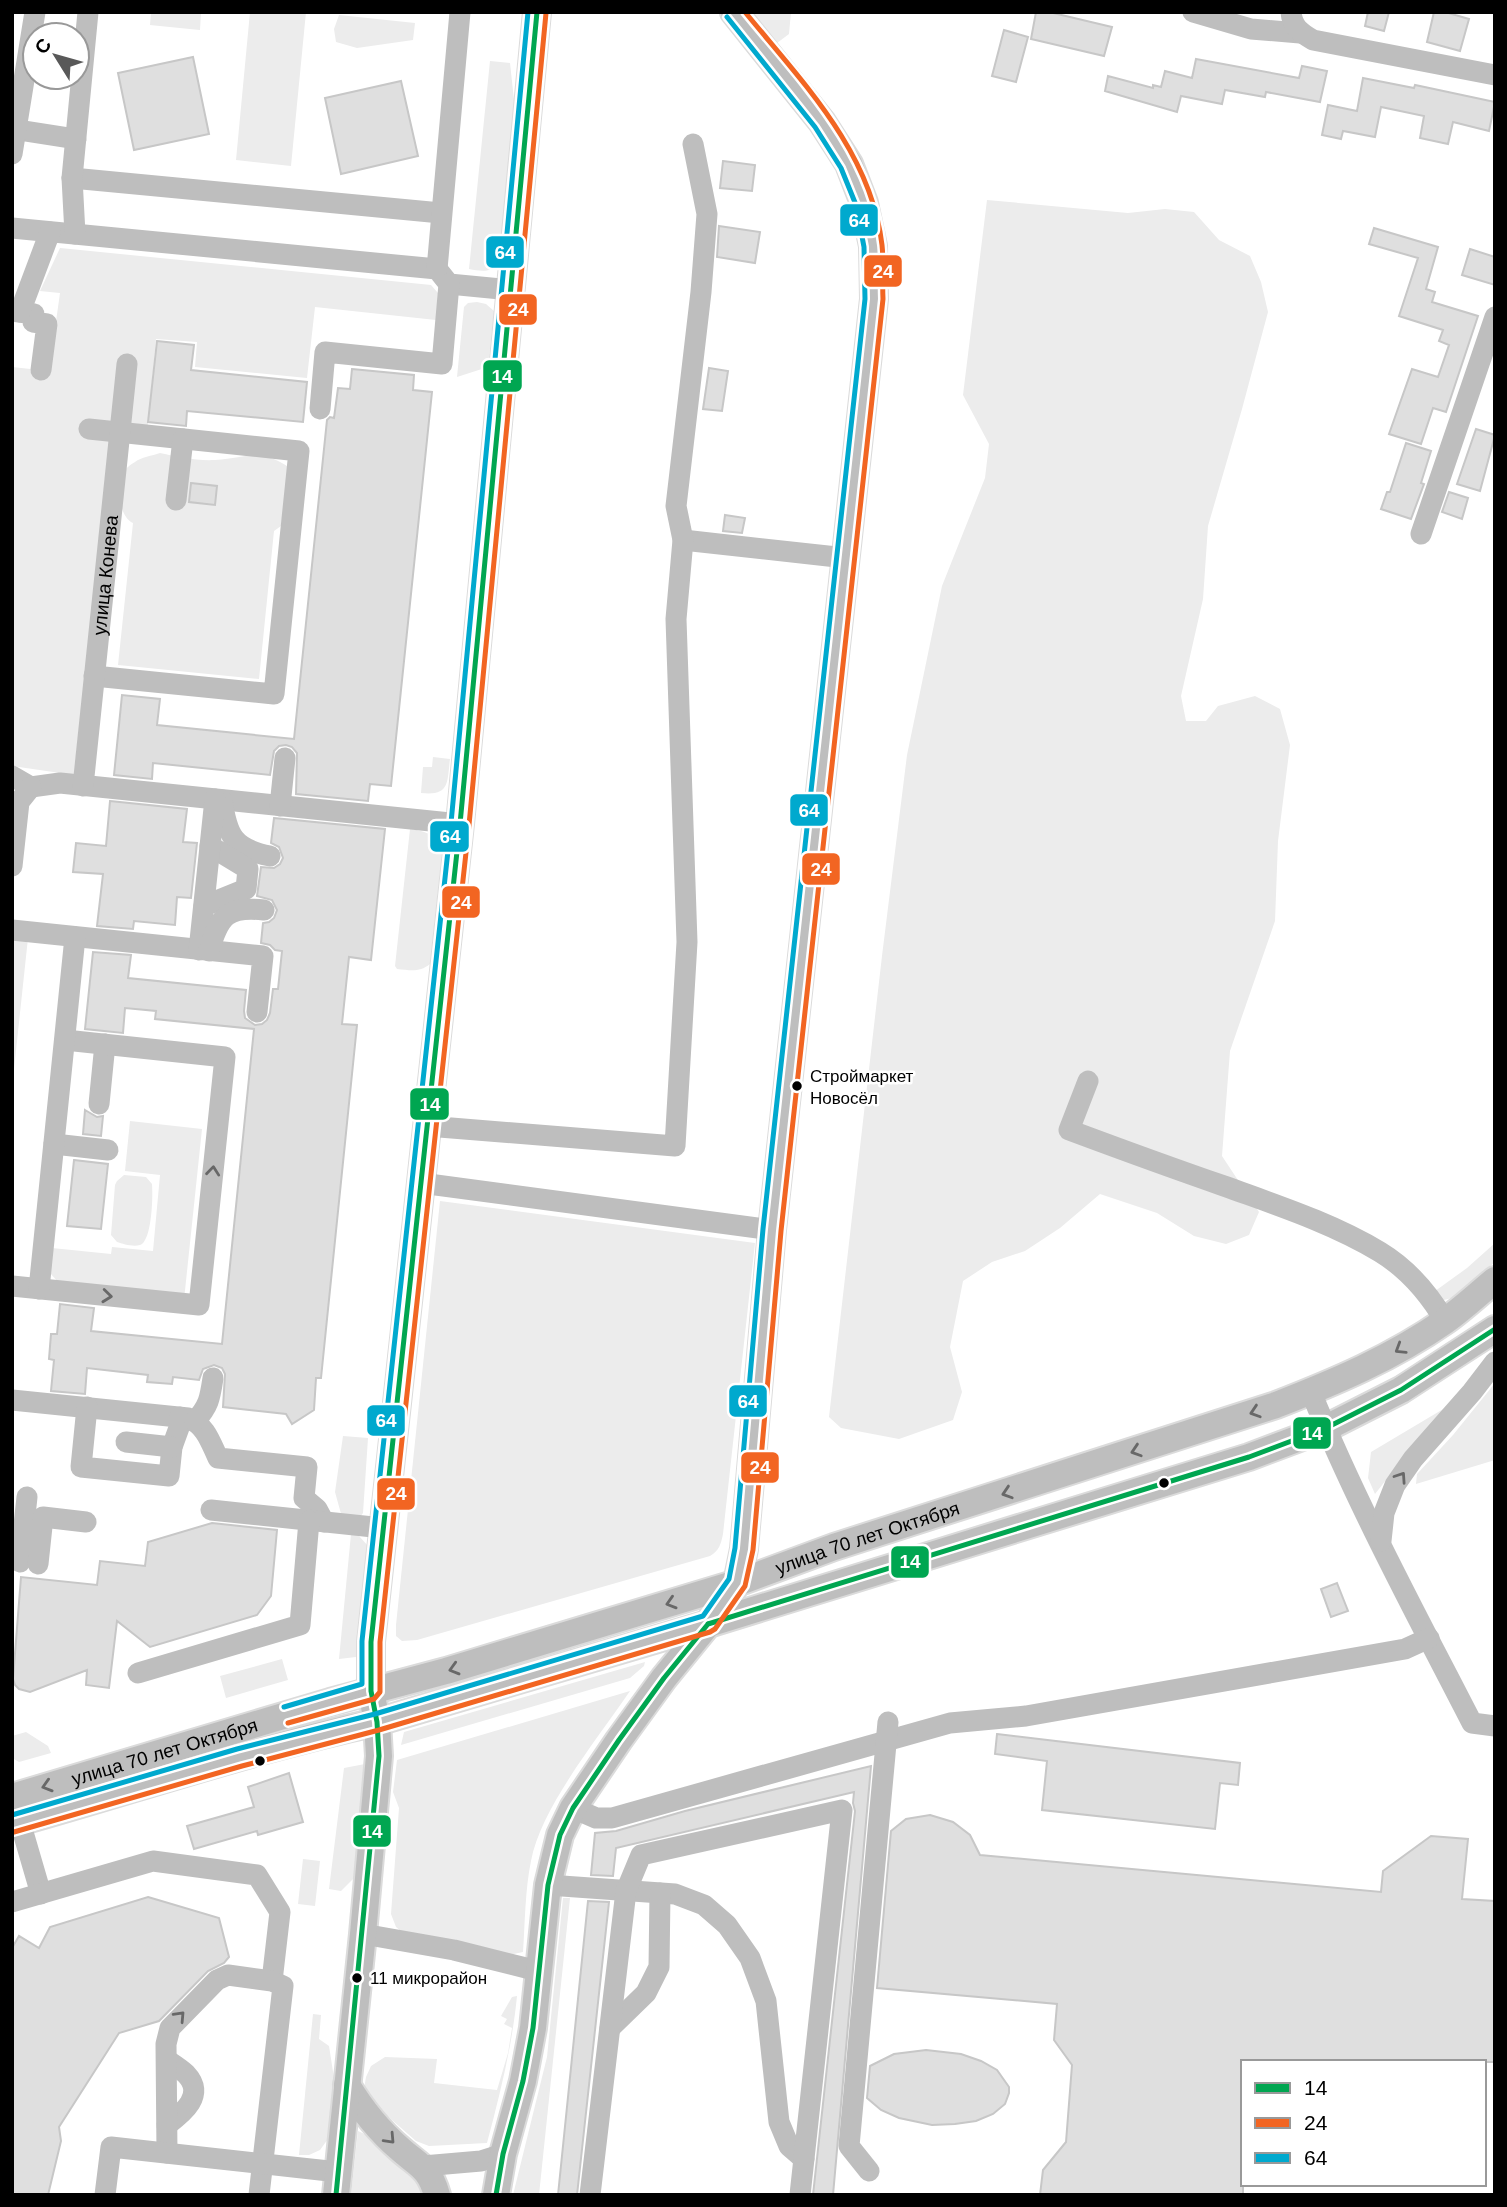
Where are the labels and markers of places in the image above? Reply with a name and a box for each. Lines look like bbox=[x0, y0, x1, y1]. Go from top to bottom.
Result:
place label: Строймаркет Новосёл bbox=[810, 1067, 914, 1108]
marker: Строймаркет Новосёл bbox=[790, 1079, 804, 1093]
unlabelled marker bbox=[1157, 1476, 1171, 1490]
unlabelled marker bbox=[253, 1754, 267, 1768]
place label: 11 микрорайон bbox=[370, 1969, 487, 1988]
marker: 11 микрорайон bbox=[350, 1971, 364, 1985]

